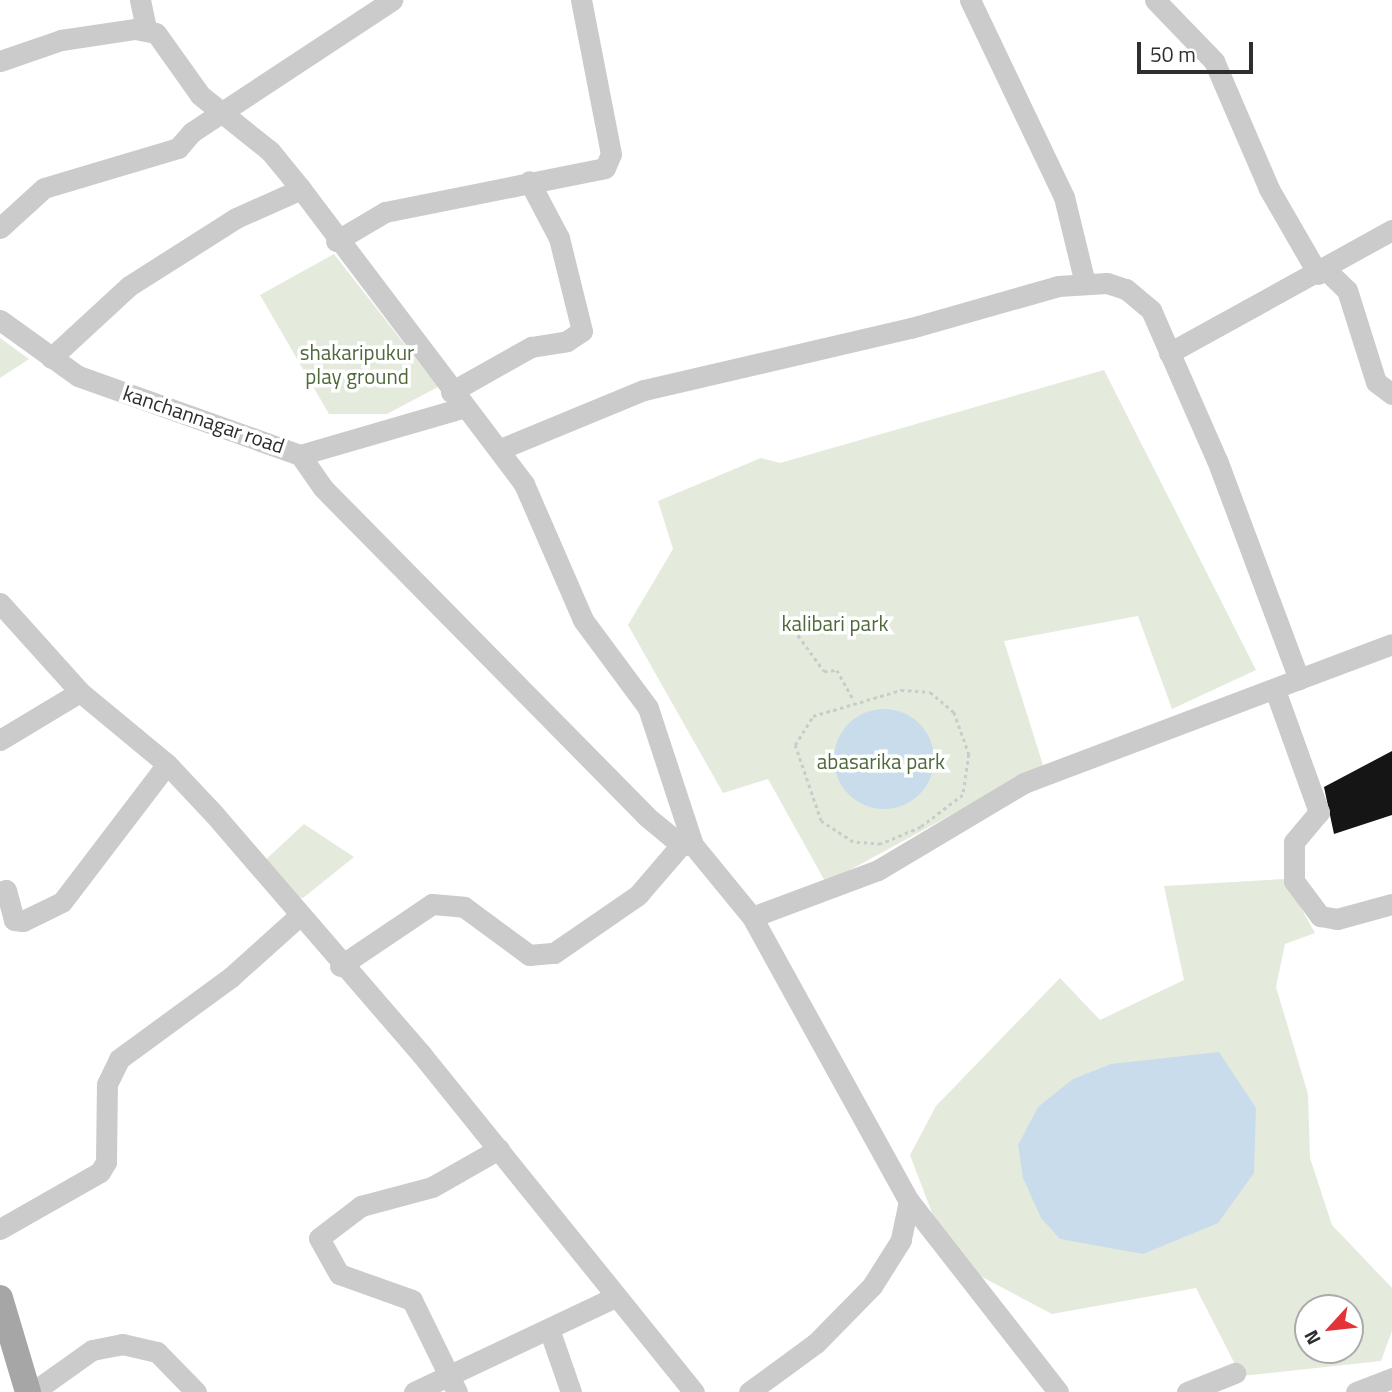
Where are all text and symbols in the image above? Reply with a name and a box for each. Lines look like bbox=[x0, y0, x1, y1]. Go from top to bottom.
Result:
scale bar bbox=[1140, 28, 1256, 72]
text: 50 m bbox=[1150, 38, 1196, 70]
park label: shakaripukur play ground bbox=[300, 339, 414, 389]
street label: kanchannagar road bbox=[120, 380, 288, 458]
park label: kalibari park bbox=[782, 610, 888, 636]
park label: abasarika park bbox=[817, 748, 945, 774]
north arrow bbox=[1294, 1294, 1364, 1364]
text: N bbox=[1296, 1325, 1328, 1350]

